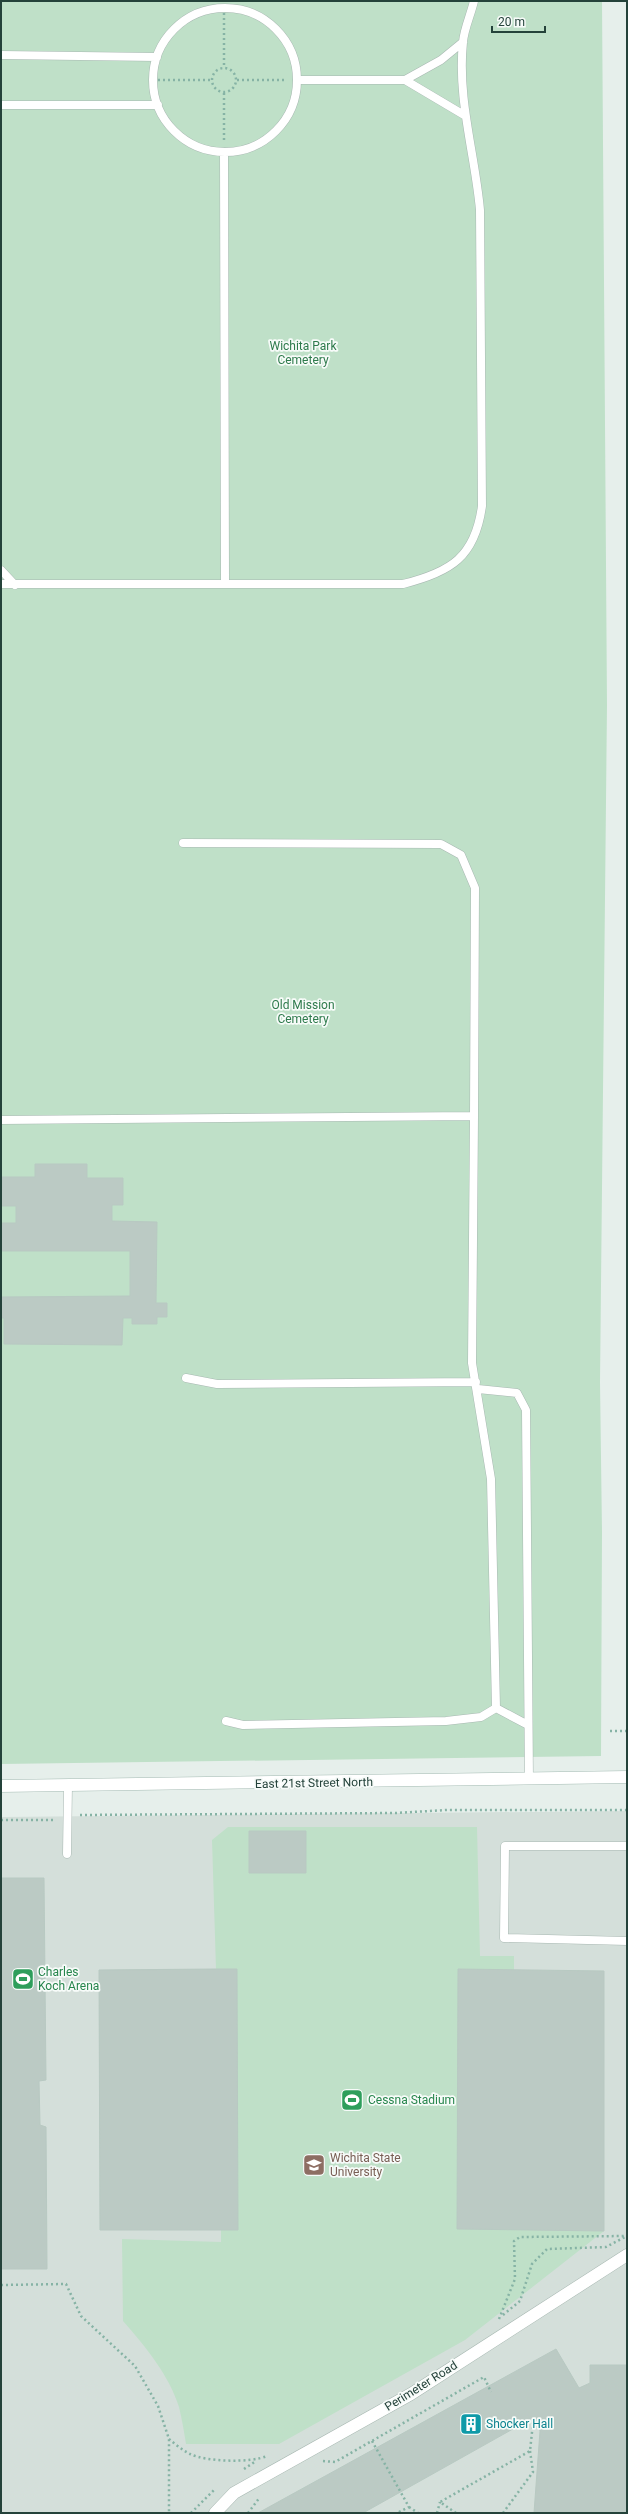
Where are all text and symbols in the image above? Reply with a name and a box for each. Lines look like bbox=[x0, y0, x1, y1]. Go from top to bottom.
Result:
scale bar bbox=[492, 8, 545, 34]
text: 20 m bbox=[498, 15, 525, 29]
park label: Wichita Park Cemetery bbox=[270, 339, 337, 367]
park label: Old Mission Cemetery bbox=[271, 998, 335, 1026]
street label: East 21st Street North bbox=[255, 1775, 373, 1791]
place label: Charles Koch Arena bbox=[38, 1965, 99, 1993]
sports icon: Charles Koch Arena bbox=[10, 1966, 36, 1992]
sports icon: Cessna Stadium bbox=[339, 2087, 365, 2113]
place label: Cessna Stadium bbox=[368, 2093, 455, 2107]
place label: Wichita State University bbox=[330, 2151, 401, 2179]
school or university icon: Wichita State University bbox=[301, 2152, 327, 2178]
street label: Perimeter Road bbox=[382, 2358, 460, 2414]
building icon: Shocker Hall bbox=[458, 2411, 484, 2437]
place label: Shocker Hall bbox=[486, 2417, 553, 2431]

